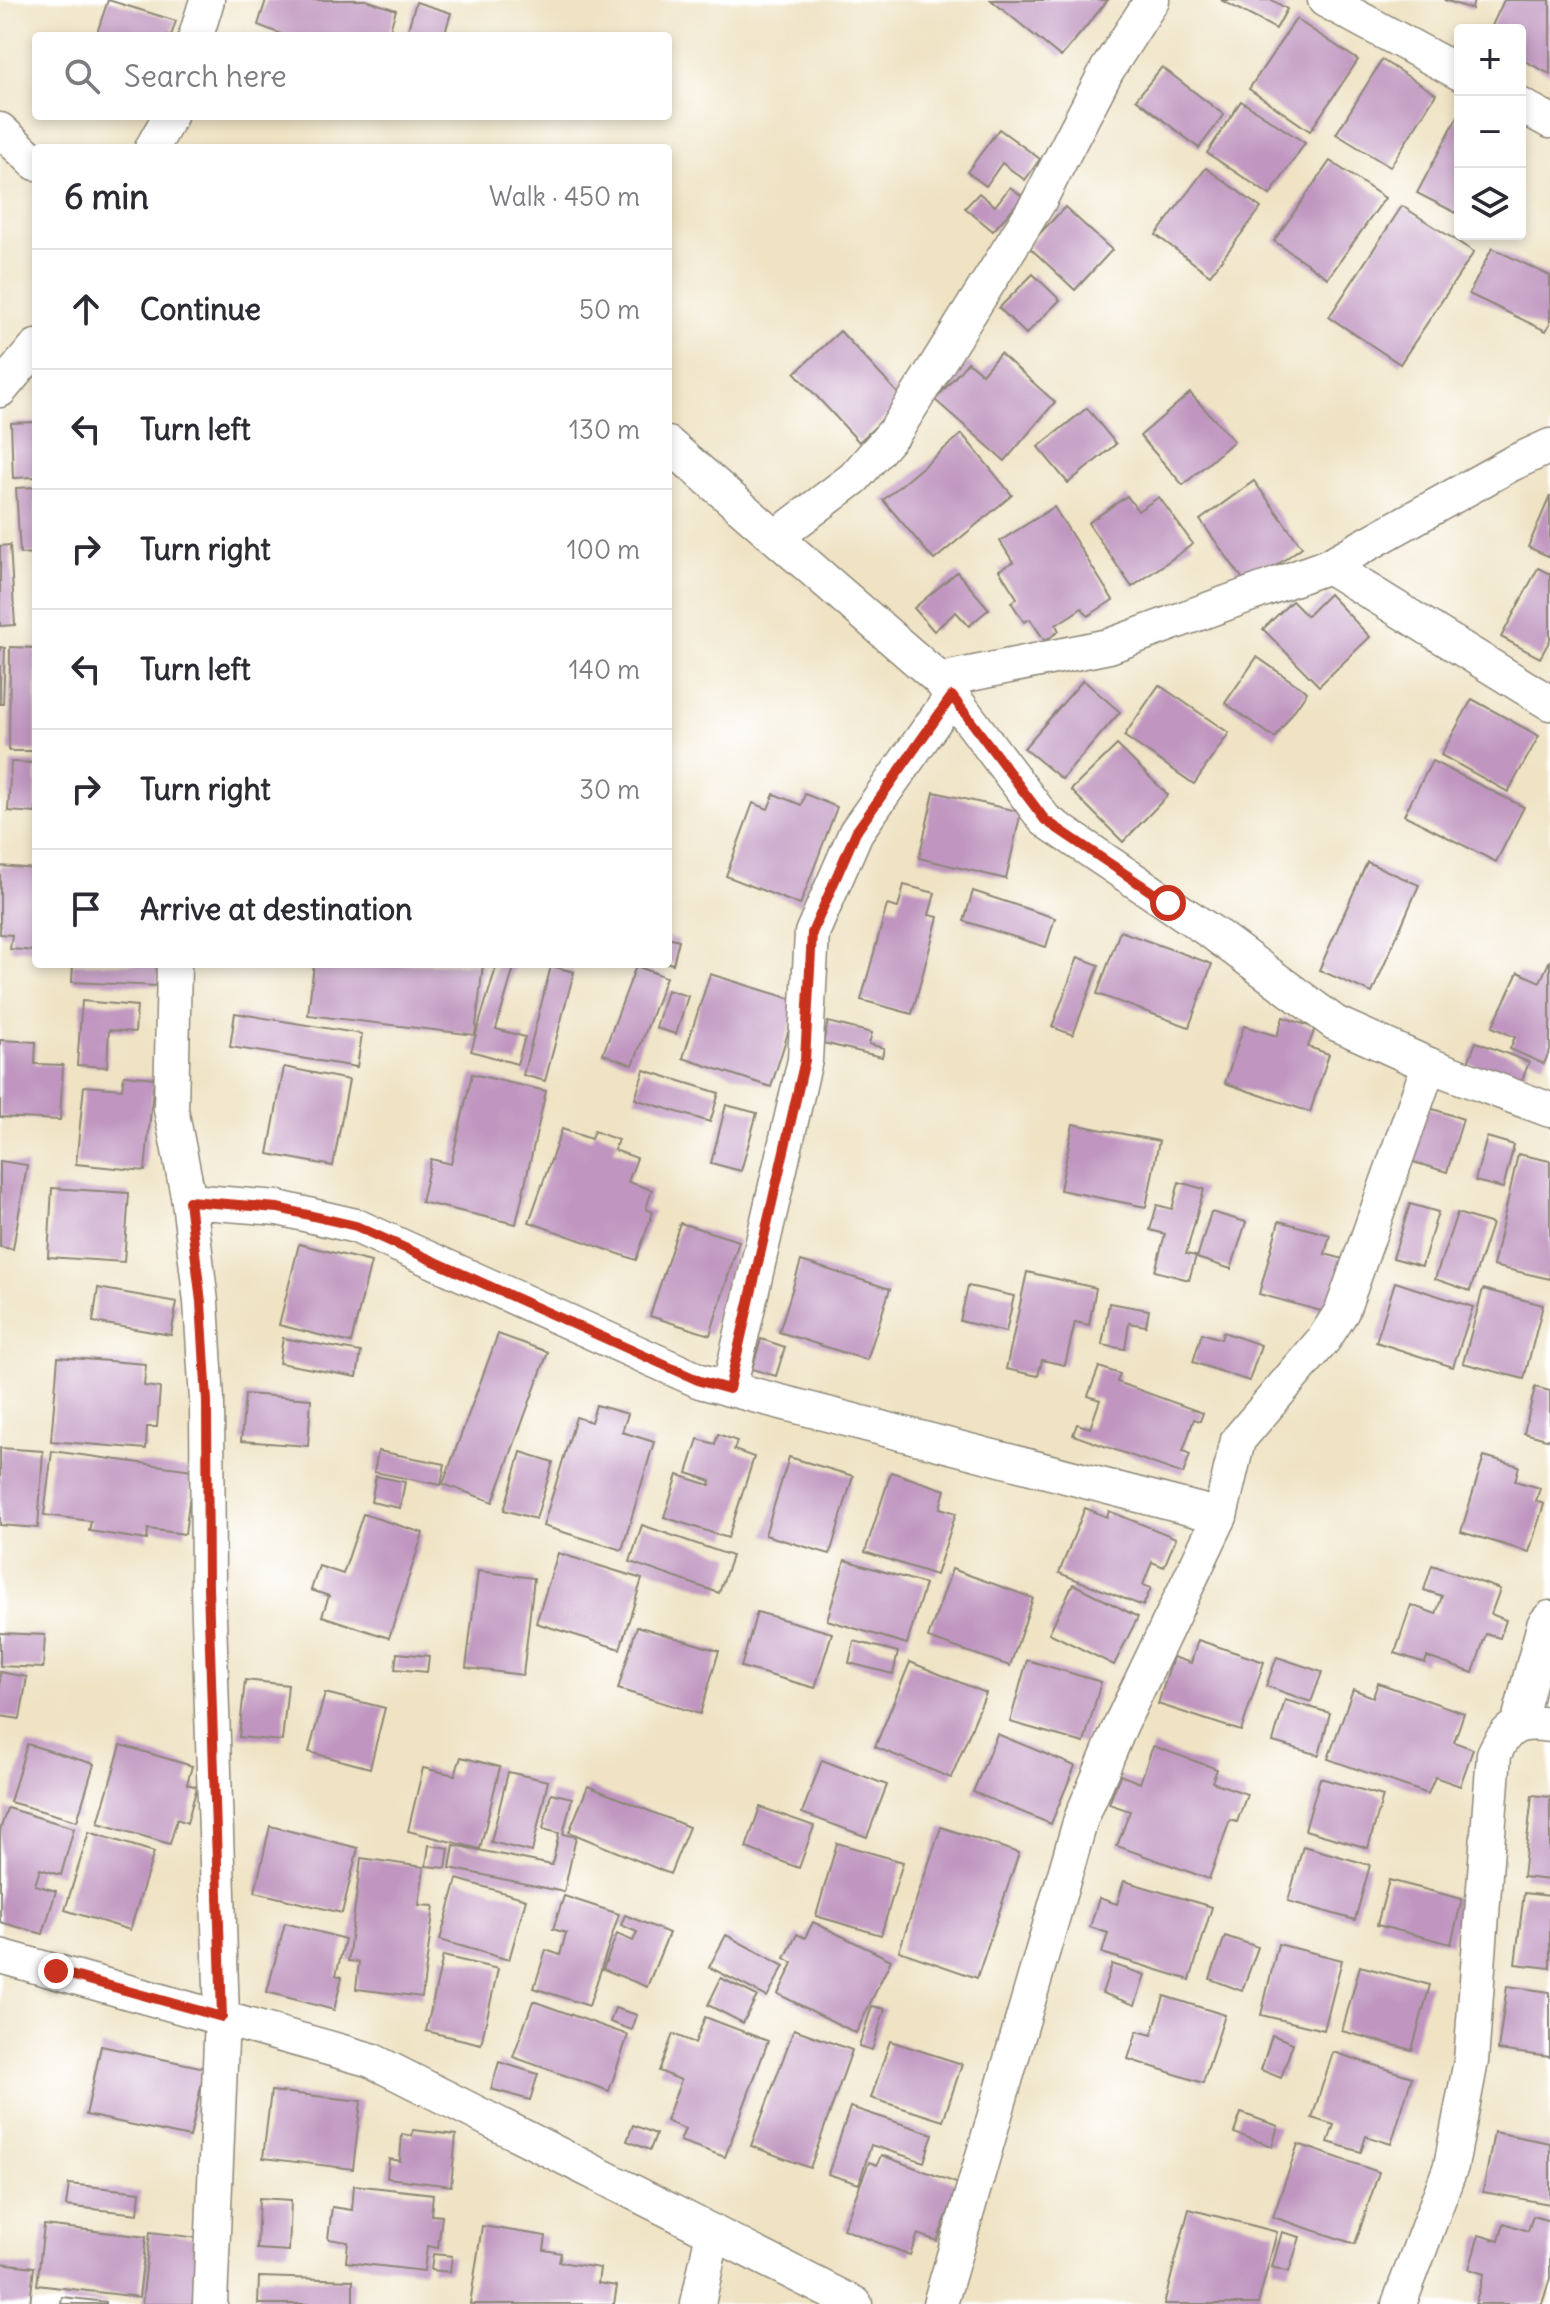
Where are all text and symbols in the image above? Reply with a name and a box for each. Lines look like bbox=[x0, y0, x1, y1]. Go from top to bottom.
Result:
map controls bbox=[1454, 24, 1526, 240]
button: + bbox=[1454, 24, 1526, 96]
search box bbox=[32, 32, 672, 120]
icon: search bbox=[60, 54, 104, 98]
text: Search here bbox=[124, 57, 287, 95]
button: − bbox=[1454, 96, 1526, 168]
button: layers bbox=[1454, 168, 1526, 240]
text: 6 min bbox=[64, 175, 149, 218]
text: Walk · 450 m bbox=[489, 180, 640, 213]
icon: ahead bbox=[64, 287, 108, 331]
text: Continue bbox=[140, 290, 261, 328]
text: 50 m bbox=[579, 293, 640, 326]
icon: left bbox=[64, 407, 108, 451]
text: Turn left bbox=[140, 410, 251, 448]
text: 130 m bbox=[569, 413, 640, 446]
icon: right bbox=[64, 527, 108, 571]
text: Turn right bbox=[140, 530, 271, 568]
text: 100 m bbox=[566, 533, 640, 566]
icon: left bbox=[64, 647, 108, 691]
text: Turn left bbox=[140, 650, 251, 688]
text: 140 m bbox=[569, 653, 640, 686]
icon: right bbox=[64, 767, 108, 811]
text: Turn right bbox=[140, 770, 271, 808]
text: 30 m bbox=[579, 773, 640, 806]
route start bbox=[1150, 885, 1186, 921]
icon: arrive bbox=[64, 887, 108, 931]
text: Arrive at destination bbox=[140, 890, 412, 928]
route end bbox=[38, 1953, 74, 1989]

